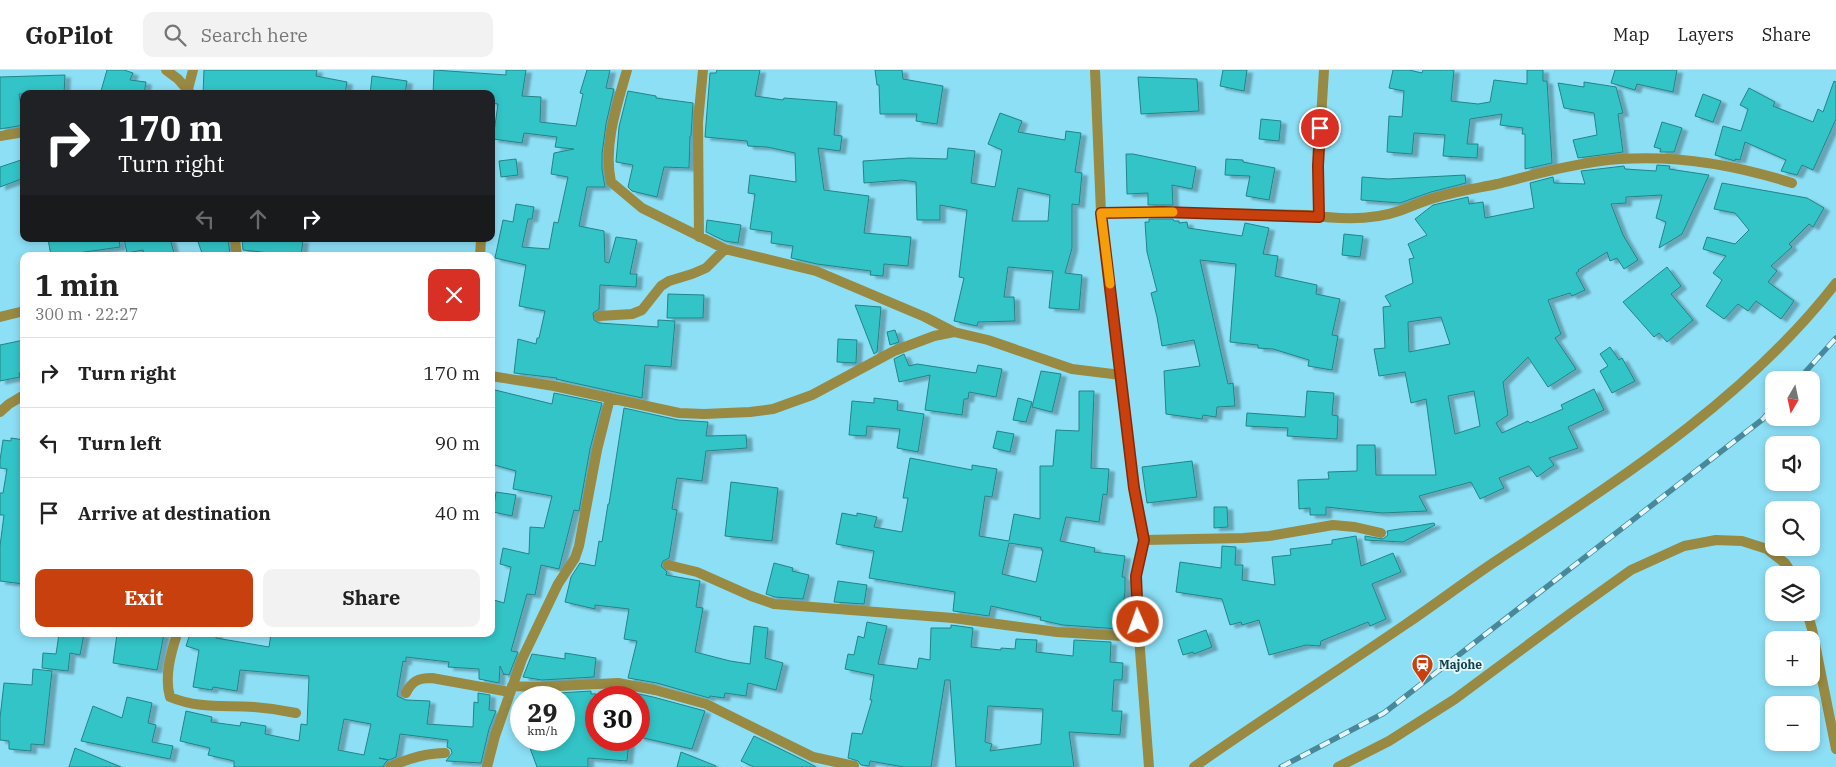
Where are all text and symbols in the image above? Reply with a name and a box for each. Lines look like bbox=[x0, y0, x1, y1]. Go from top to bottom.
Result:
search box bbox=[143, 12, 493, 57]
text: GoPilot bbox=[25, 19, 113, 51]
icon: search bbox=[161, 21, 189, 49]
text: Search here bbox=[201, 23, 308, 47]
text: Map bbox=[1613, 23, 1650, 46]
text: Layers bbox=[1678, 23, 1734, 46]
text: Share bbox=[1762, 23, 1811, 46]
text: 170 m bbox=[118, 105, 223, 151]
pin bbox=[1299, 107, 1341, 149]
icon: right bbox=[35, 110, 100, 175]
icon: arrive bbox=[1306, 114, 1334, 142]
text: Turn right bbox=[118, 149, 225, 178]
icon: left bbox=[191, 205, 219, 233]
icon: ahead bbox=[244, 205, 272, 233]
icon: right bbox=[297, 205, 325, 233]
text: 1 min bbox=[35, 265, 119, 304]
button: close bbox=[428, 269, 480, 321]
text: 300 m · 22:27 bbox=[35, 304, 138, 324]
icon: right bbox=[35, 359, 63, 387]
text: Turn right bbox=[78, 361, 176, 385]
text: 170 m bbox=[423, 361, 480, 385]
north arrow bbox=[1765, 371, 1820, 426]
map controls bbox=[1765, 371, 1820, 751]
icon: left bbox=[35, 429, 63, 457]
text: Turn left bbox=[78, 431, 161, 455]
text: 90 m bbox=[435, 431, 480, 455]
button: sound bbox=[1765, 436, 1820, 491]
icon: arrive bbox=[35, 499, 63, 527]
text: Arrive at destination bbox=[78, 501, 271, 525]
text: 40 m bbox=[435, 501, 480, 525]
button: search bbox=[1765, 501, 1820, 556]
button: layers bbox=[1765, 566, 1820, 621]
button: Exit bbox=[35, 569, 253, 627]
button: Share bbox=[263, 569, 480, 627]
position arrow bbox=[1111, 595, 1163, 647]
button: + bbox=[1765, 631, 1820, 686]
station icon: Majohe bbox=[1411, 652, 1435, 683]
place label: Majohe bbox=[1439, 657, 1482, 672]
speed limit sign: 30 bbox=[585, 686, 650, 751]
text: 29 bbox=[527, 696, 558, 729]
button: − bbox=[1765, 696, 1820, 751]
text: km/h bbox=[527, 723, 558, 738]

